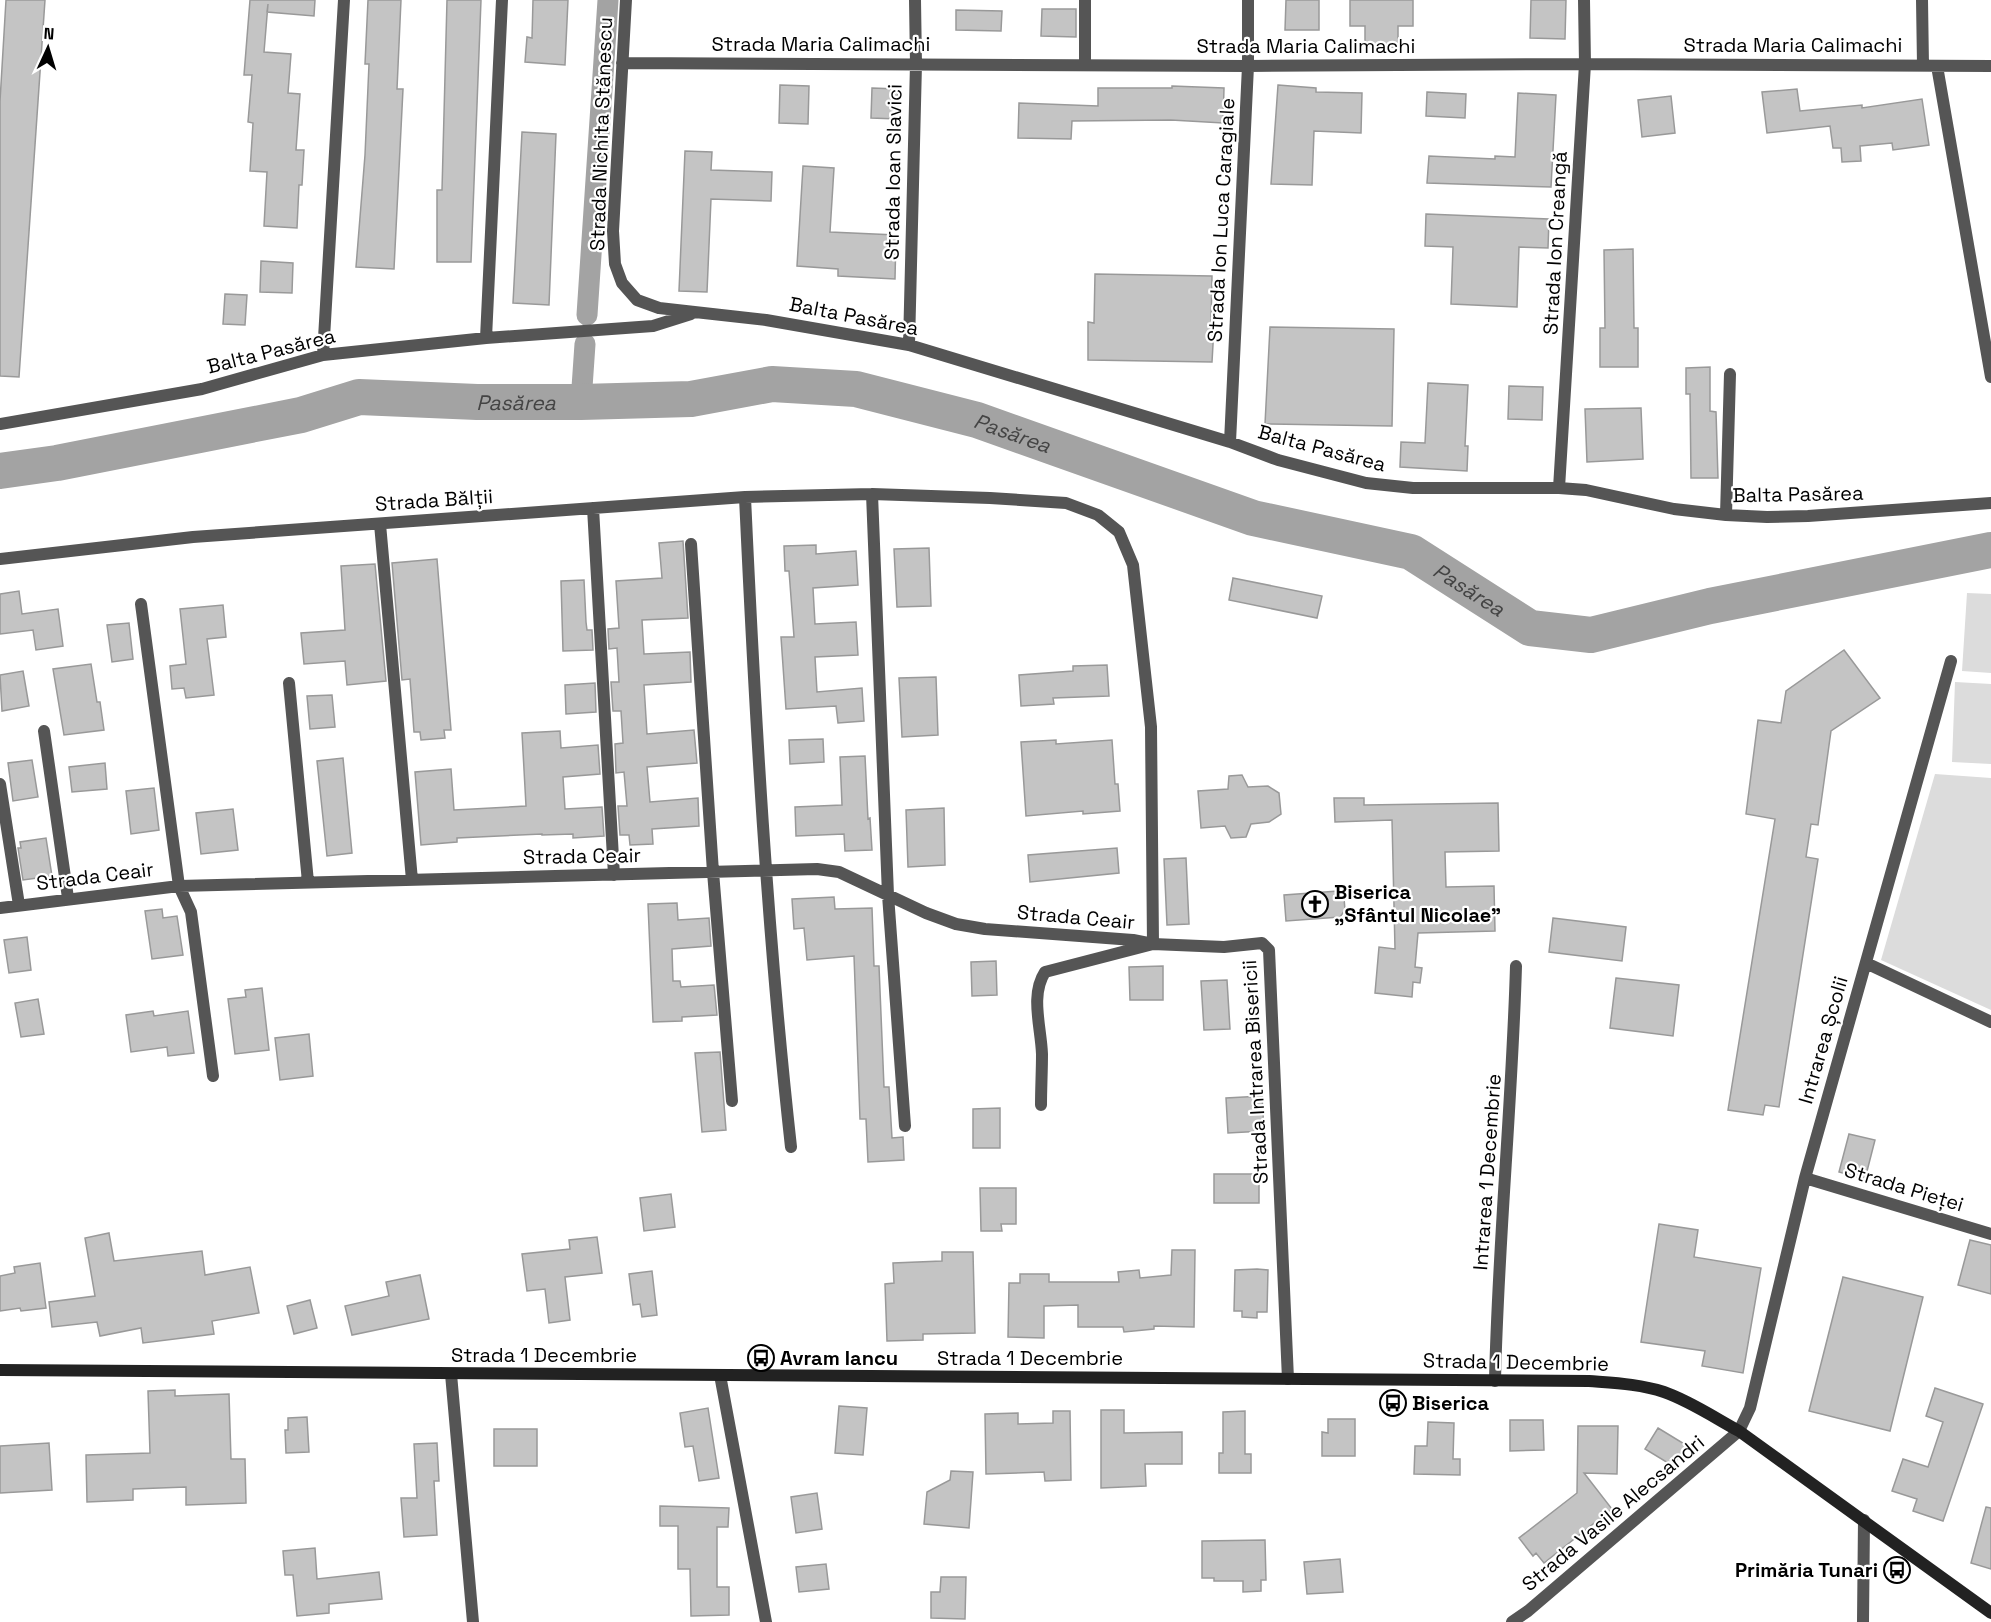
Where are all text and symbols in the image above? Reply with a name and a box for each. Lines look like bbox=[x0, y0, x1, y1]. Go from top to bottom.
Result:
street label: Strada Nichita Stănescu bbox=[584, 17, 618, 251]
north arrow bbox=[18, 18, 78, 78]
text: N bbox=[43, 23, 55, 44]
street label: Strada Maria Calimachi bbox=[712, 31, 930, 57]
street label: Strada Maria Calimachi bbox=[1684, 32, 1902, 58]
street label: Strada Maria Calimachi bbox=[1197, 33, 1415, 59]
street label: Strada Ioan Slavici bbox=[878, 84, 908, 260]
street label: Strada Ion Luca Caragiale bbox=[1202, 97, 1240, 343]
street label: Strada Ion Creangă bbox=[1537, 150, 1573, 336]
street label: Balta Pasărea bbox=[787, 291, 921, 341]
street label: Balta Pasărea bbox=[204, 323, 338, 379]
water label: Pasărea bbox=[476, 389, 557, 416]
water label: Pasărea bbox=[970, 407, 1055, 459]
street label: Balta Pasărea bbox=[1255, 418, 1389, 478]
street label: Balta Pasărea bbox=[1732, 480, 1864, 508]
street label: Strada Bălții bbox=[374, 483, 494, 517]
water label: Pasărea bbox=[1428, 556, 1511, 622]
street label: Strada Ceair bbox=[523, 842, 641, 870]
street label: Strada Ceair bbox=[35, 856, 155, 896]
place label: Biserica „Sfântul Nicolae" bbox=[1334, 879, 1501, 928]
church icon: Biserica „Sfântul Nicolae" bbox=[1300, 889, 1330, 919]
street label: Strada Ceair bbox=[1016, 899, 1136, 935]
street label: Strada Intrarea Bisericii bbox=[1236, 959, 1274, 1185]
street label: Intrarea Școlii bbox=[1792, 973, 1854, 1107]
street label: Intrarea 1 Decembrie bbox=[1467, 1073, 1507, 1271]
street label: Strada Pieței bbox=[1841, 1157, 1967, 1217]
street label: Strada 1 Decembrie bbox=[451, 1342, 637, 1368]
bus stop icon: Avram Iancu bbox=[746, 1343, 776, 1373]
place label: Avram Iancu bbox=[780, 1345, 898, 1371]
street label: Strada 1 Decembrie bbox=[937, 1345, 1123, 1371]
street label: Strada 1 Decembrie bbox=[1423, 1347, 1609, 1377]
bus stop icon: Biserica bbox=[1378, 1388, 1408, 1418]
place label: Biserica bbox=[1412, 1390, 1490, 1416]
street label: Strada Vasile Alecsandri bbox=[1517, 1429, 1709, 1597]
bus stop icon: Primăria Tunari bbox=[1882, 1555, 1912, 1585]
place label: Primăria Tunari bbox=[1735, 1557, 1878, 1583]

